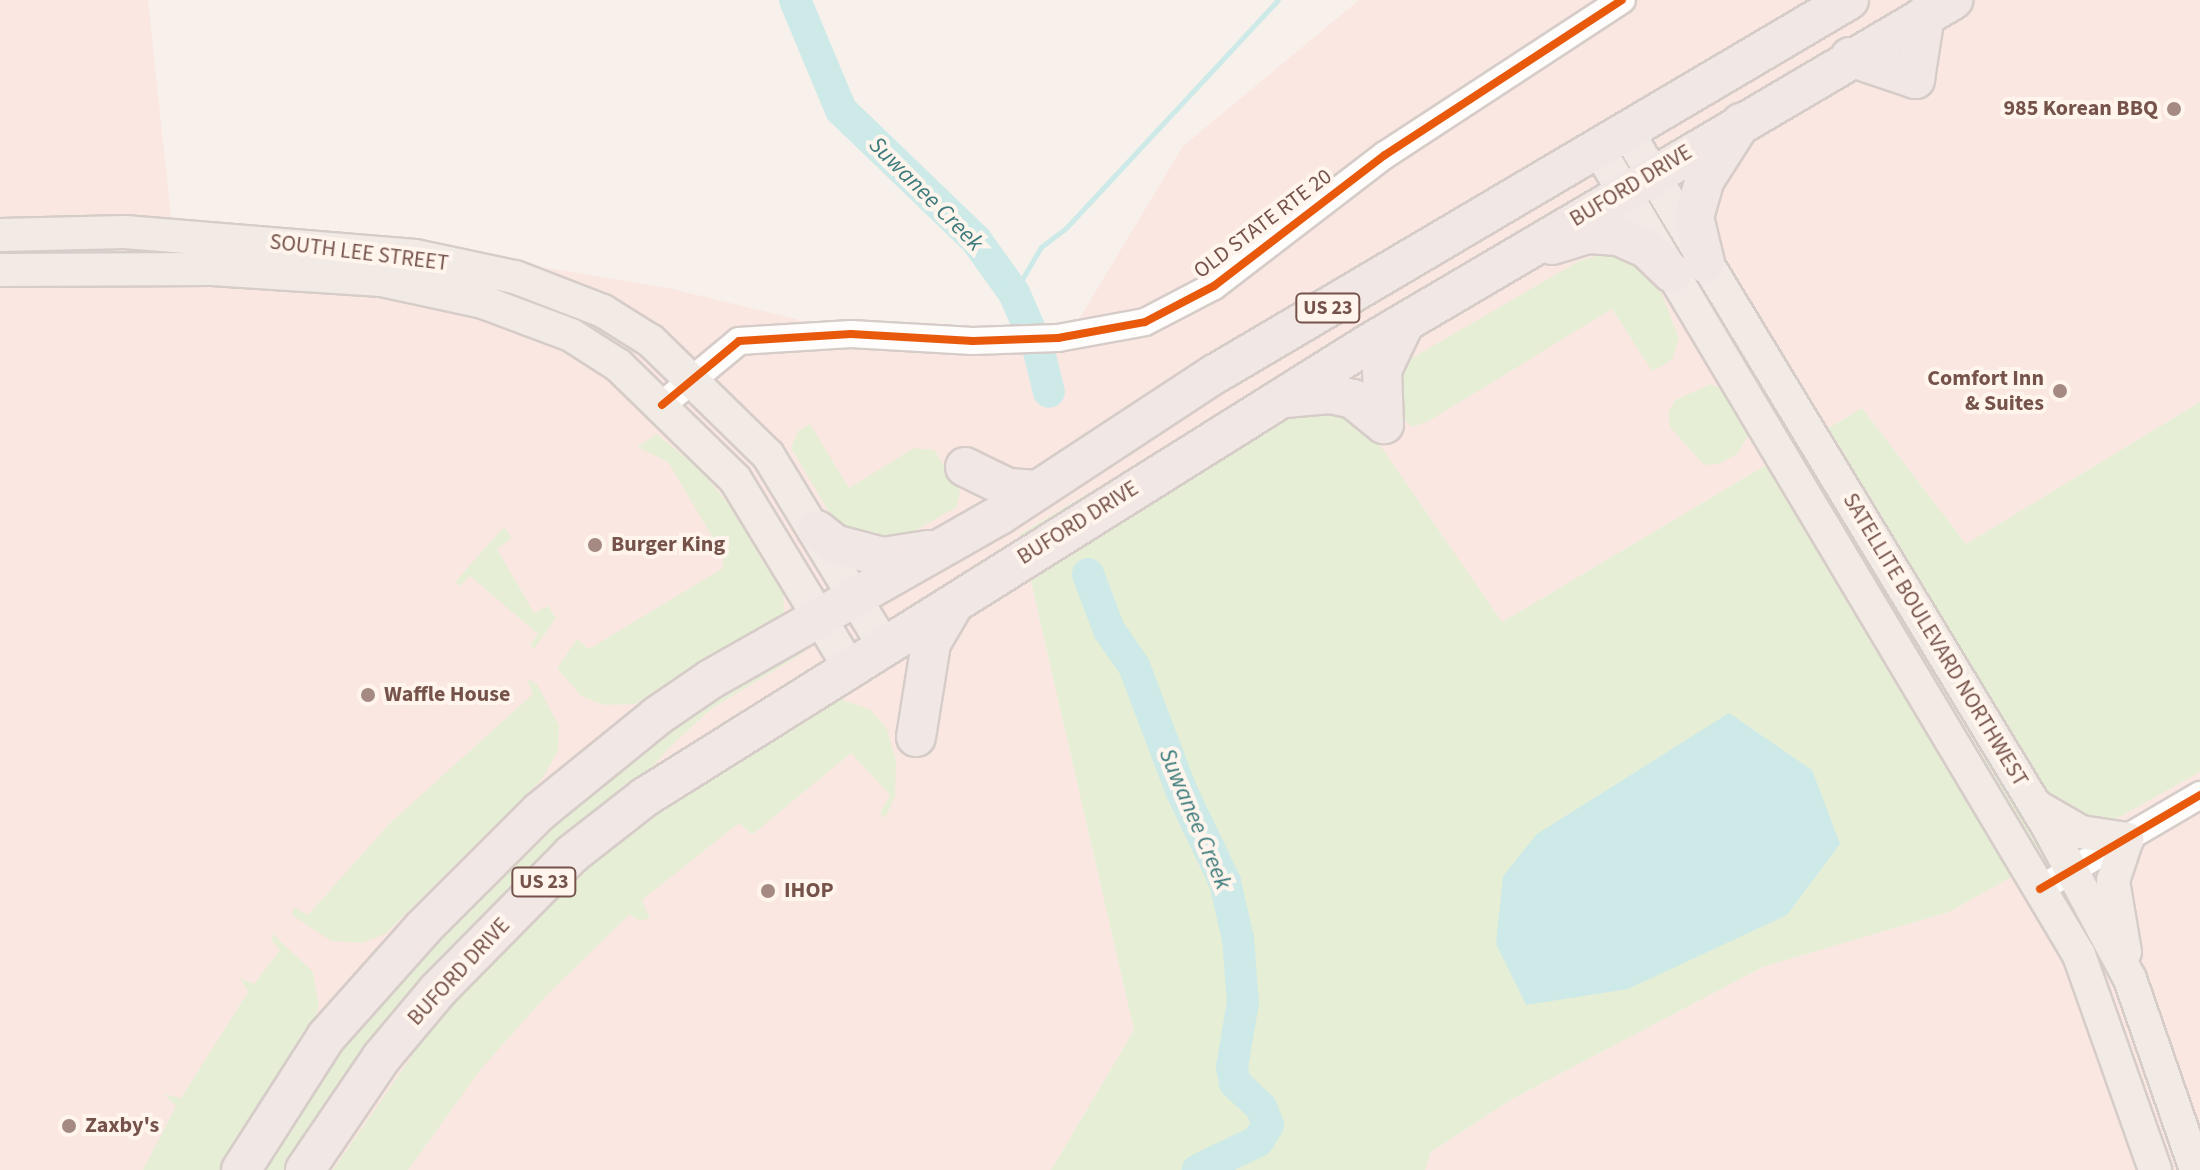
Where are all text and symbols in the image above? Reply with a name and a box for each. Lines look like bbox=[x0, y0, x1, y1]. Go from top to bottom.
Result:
place label: 985 Korean BBQ bbox=[2003, 96, 2158, 122]
marker: 985 Korean BBQ bbox=[2165, 100, 2183, 118]
water label: Suwanee Creek bbox=[863, 131, 989, 257]
street label: BUFORD DRIVE bbox=[1565, 139, 1697, 233]
street label: OLD STATE RTE 20 bbox=[1189, 164, 1337, 284]
street label: SOUTH LEE STREET bbox=[268, 229, 450, 277]
road number: US 23 bbox=[1294, 292, 1362, 324]
place label: Comfort Inn & Suites bbox=[1927, 365, 2044, 416]
marker: Comfort Inn & Suites bbox=[2051, 382, 2069, 400]
street label: BUFORD DRIVE bbox=[1013, 475, 1143, 571]
street label: SATELLITE BOULEVARD NORTHWEST bbox=[1837, 489, 2033, 791]
place label: Burger King bbox=[611, 532, 725, 558]
marker: Burger King bbox=[586, 536, 604, 554]
place label: Waffle House bbox=[384, 682, 510, 708]
marker: Waffle House bbox=[359, 686, 377, 704]
water label: Suwanee Creek bbox=[1152, 744, 1238, 894]
road number: US 23 bbox=[510, 866, 578, 898]
place label: IHOP bbox=[784, 878, 834, 904]
marker: IHOP bbox=[759, 882, 777, 900]
street label: BUFORD DRIVE bbox=[402, 913, 516, 1031]
place label: Zaxby's bbox=[85, 1113, 159, 1139]
marker: Zaxby's bbox=[60, 1117, 78, 1135]

